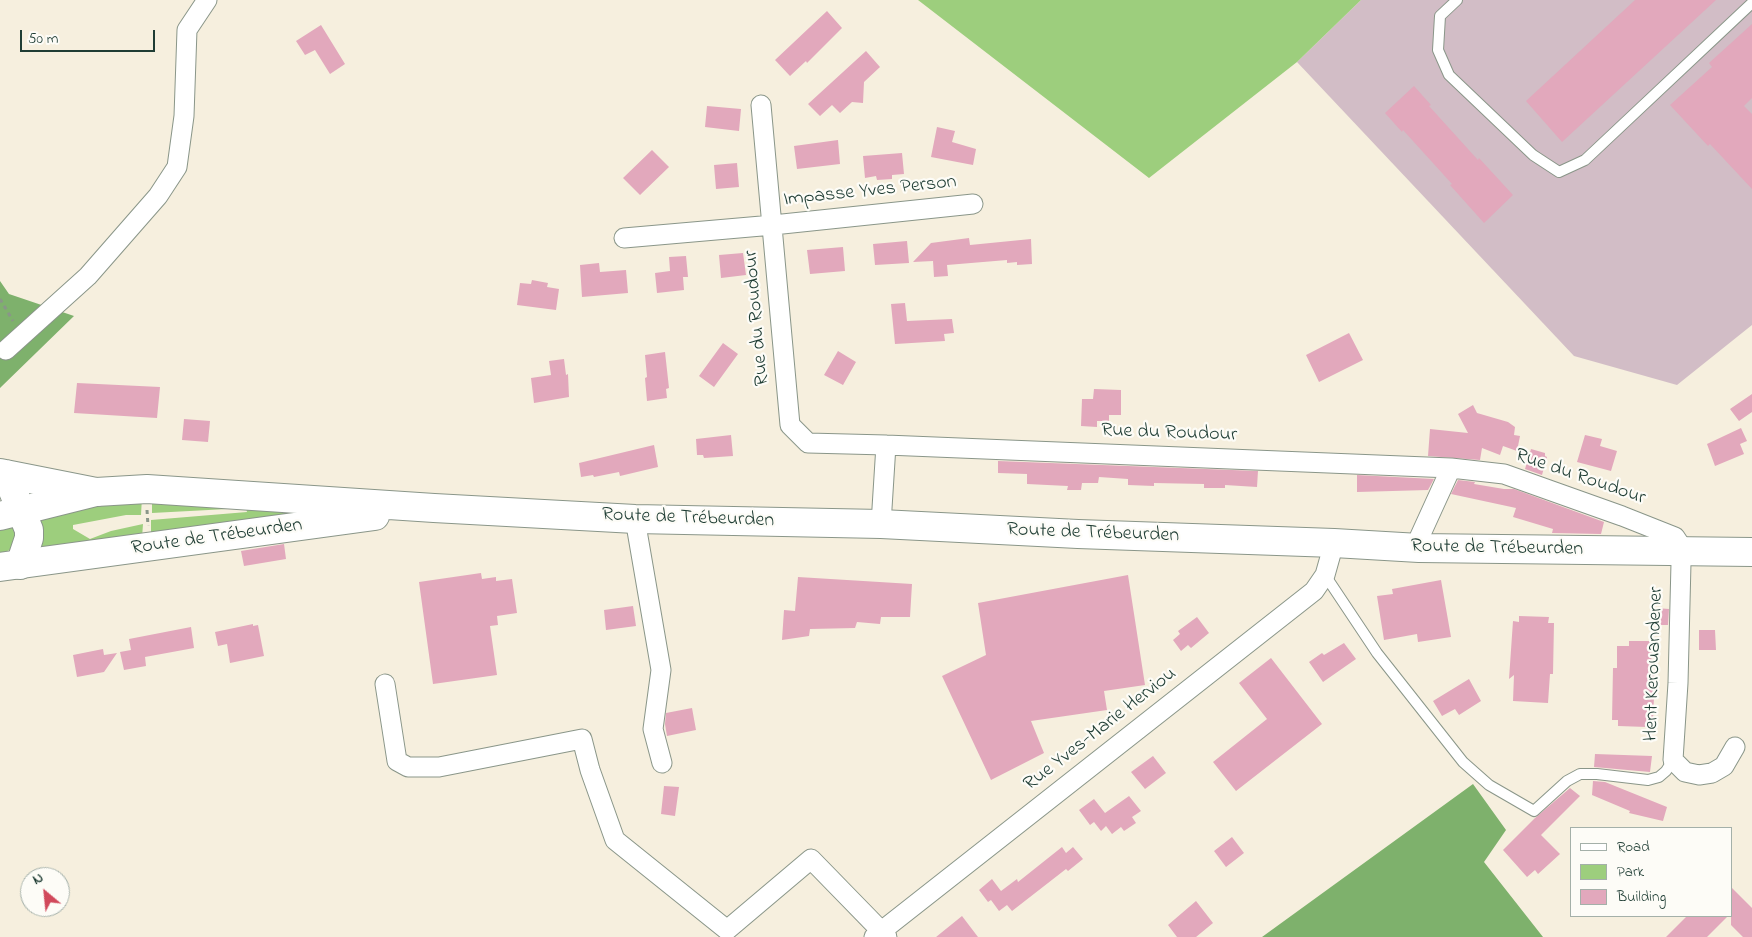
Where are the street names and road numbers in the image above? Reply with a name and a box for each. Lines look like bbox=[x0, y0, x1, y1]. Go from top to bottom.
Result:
street label: Impasse Yves Person bbox=[782, 171, 958, 213]
street label: Rue du Roudour bbox=[740, 249, 776, 387]
street label: Rue du Roudour bbox=[1101, 420, 1237, 448]
street label: Rue du Roudour bbox=[1512, 445, 1648, 511]
street label: Route de Trébeurden bbox=[601, 504, 775, 534]
street label: Route de Trébeurden bbox=[130, 514, 304, 562]
street label: Route de Trébeurden bbox=[1006, 519, 1180, 549]
street label: Route de Trébeurden bbox=[1411, 535, 1583, 563]
street label: Hent Kerouandener bbox=[1640, 586, 1670, 742]
street label: Rue Yves-Marie Herviou bbox=[1020, 663, 1182, 797]

